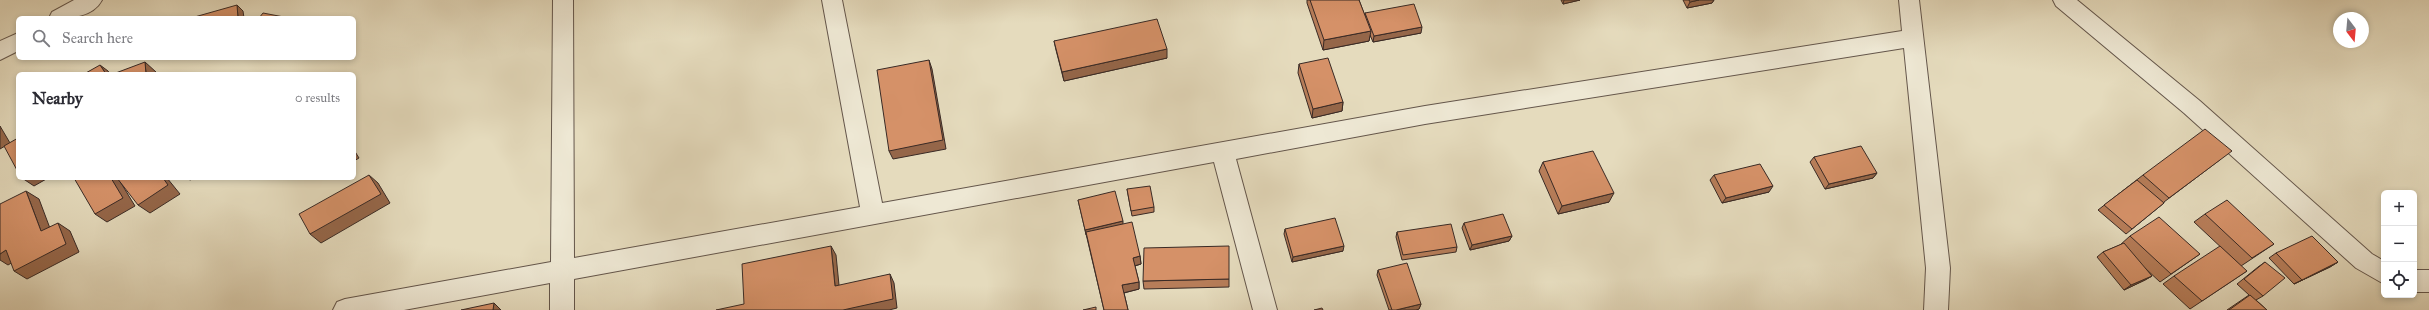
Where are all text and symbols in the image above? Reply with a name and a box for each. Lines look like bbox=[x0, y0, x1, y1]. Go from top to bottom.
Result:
north arrow bbox=[2333, 12, 2369, 48]
search box bbox=[16, 16, 356, 60]
icon: search bbox=[30, 27, 52, 49]
text: Search here bbox=[62, 29, 133, 47]
text: Nearby bbox=[32, 88, 83, 109]
text: 0 results bbox=[295, 90, 340, 106]
map controls bbox=[2381, 190, 2417, 298]
button: + bbox=[2381, 190, 2417, 226]
button: − bbox=[2381, 226, 2417, 262]
button: locate bbox=[2381, 262, 2417, 298]

